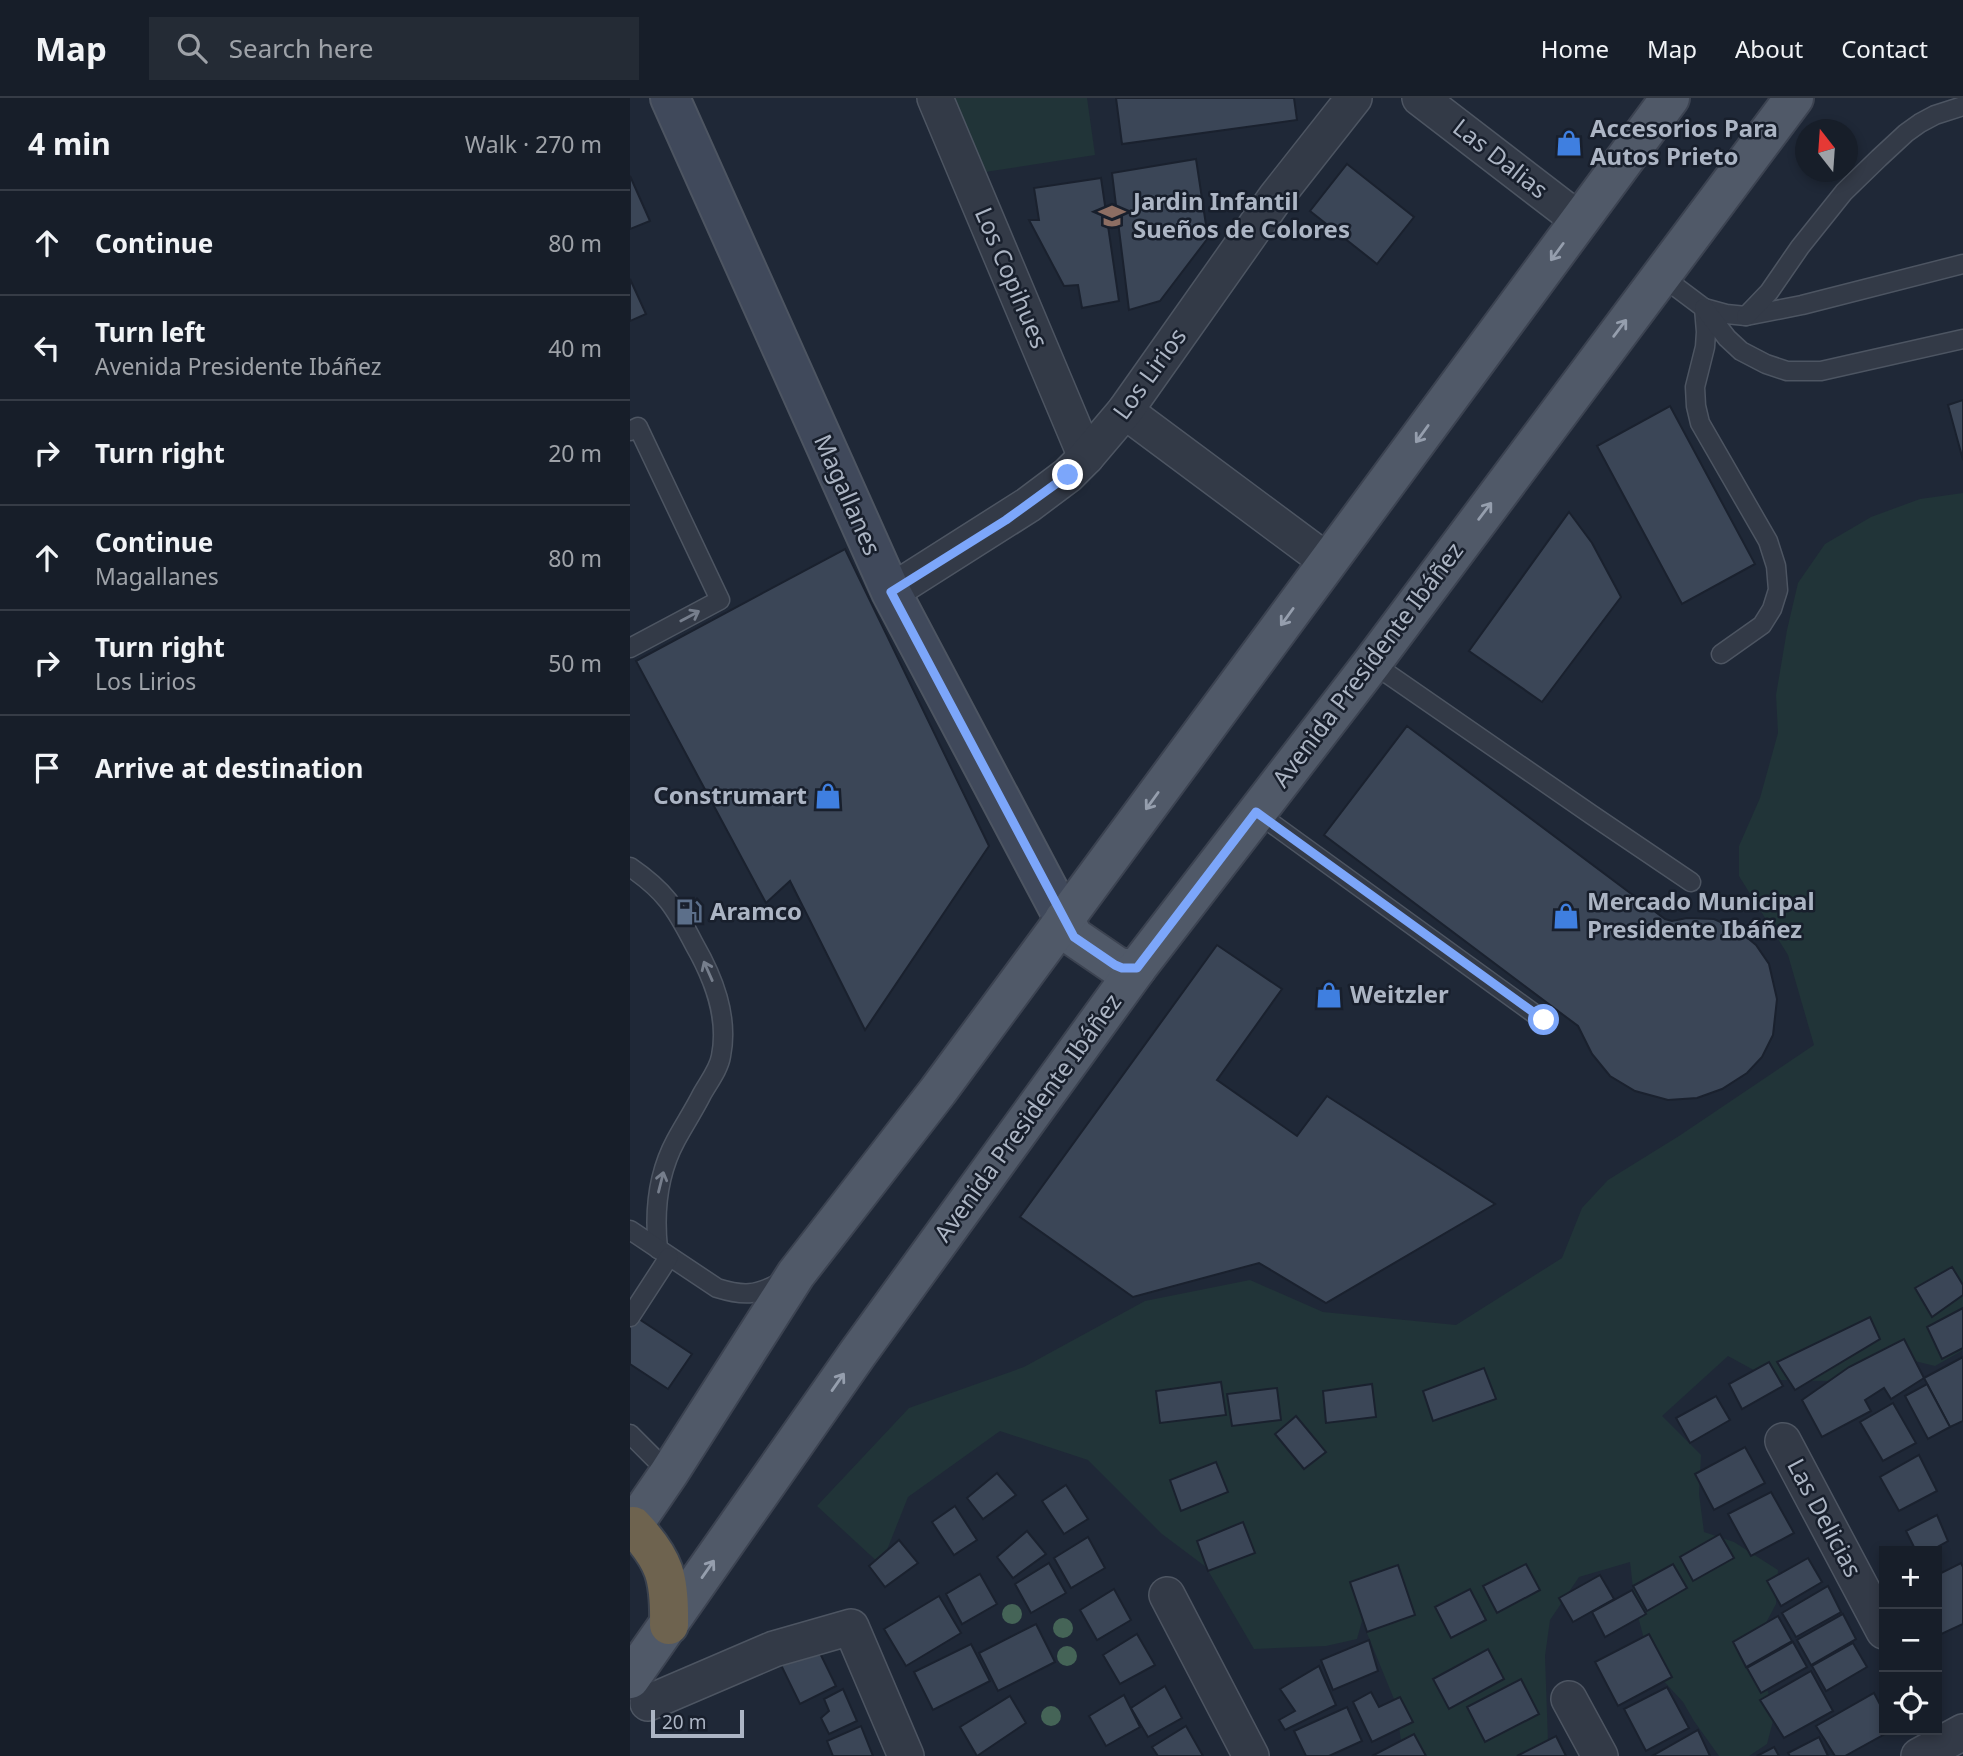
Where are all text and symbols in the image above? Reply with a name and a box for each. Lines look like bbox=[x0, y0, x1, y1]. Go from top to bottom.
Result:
search box bbox=[149, 17, 639, 80]
text: Map bbox=[35, 26, 107, 71]
icon: search bbox=[173, 29, 211, 67]
text: Search here bbox=[229, 30, 373, 66]
text: Home bbox=[1541, 32, 1609, 65]
text: Map bbox=[1647, 32, 1697, 65]
text: About bbox=[1735, 32, 1803, 65]
text: Contact bbox=[1841, 32, 1928, 65]
street label: Las Dalias bbox=[1447, 110, 1555, 205]
place label: Accesorios Para Autos Prieto bbox=[1590, 111, 1778, 172]
north arrow bbox=[1795, 119, 1858, 182]
text: 4 min bbox=[28, 123, 111, 164]
text: Walk · 270 m bbox=[465, 128, 602, 160]
shop icon: Accesorios Para Autos Prieto bbox=[1554, 128, 1584, 158]
place label: Jardin Infantil Sueños de Colores bbox=[1131, 184, 1350, 245]
school or university icon: Jardin Infantil Sueños de Colores bbox=[1097, 201, 1127, 231]
street label: Los Copihues bbox=[968, 202, 1057, 353]
icon: ahead bbox=[28, 224, 66, 262]
text: Continue bbox=[95, 225, 213, 261]
text: 80 m bbox=[548, 227, 602, 259]
one-way arrow bbox=[1550, 242, 1565, 260]
text: Turn left bbox=[95, 314, 206, 350]
one-way arrow bbox=[1613, 320, 1628, 338]
street label: Los Lirios bbox=[1104, 321, 1193, 426]
icon: left bbox=[28, 329, 66, 367]
text: 40 m bbox=[548, 332, 602, 364]
text: Avenida Presidente Ibáñez bbox=[95, 350, 382, 382]
one-way arrow bbox=[1415, 425, 1430, 444]
street label: Magallanes bbox=[807, 429, 890, 560]
icon: right bbox=[28, 434, 66, 472]
text: Turn right bbox=[95, 435, 225, 471]
text: 20 m bbox=[548, 437, 602, 469]
route end bbox=[1052, 459, 1083, 490]
one-way arrow bbox=[1477, 502, 1492, 521]
text: Continue bbox=[95, 524, 213, 560]
street label: Avenida Presidente Ibáñez bbox=[1264, 535, 1470, 793]
icon: ahead bbox=[28, 539, 66, 577]
text: 80 m bbox=[548, 542, 602, 574]
text: Magallanes bbox=[95, 560, 219, 592]
one-way arrow bbox=[679, 608, 700, 622]
one-way arrow bbox=[1280, 608, 1295, 627]
text: Turn right bbox=[95, 629, 225, 665]
icon: right bbox=[28, 644, 66, 682]
text: 50 m bbox=[548, 647, 602, 679]
text: Los Lirios bbox=[95, 665, 196, 697]
icon: arrive bbox=[28, 749, 66, 787]
text: Arrive at destination bbox=[95, 750, 364, 786]
place label: Construmart bbox=[653, 778, 807, 811]
shop icon: Construmart bbox=[813, 781, 843, 811]
one-way arrow bbox=[1145, 791, 1160, 810]
place label: Mercado Municipal Presidente Ibáñez bbox=[1587, 884, 1815, 945]
place label: Aramco bbox=[710, 894, 802, 927]
fuel station icon: Aramco bbox=[674, 897, 704, 927]
shop icon: Mercado Municipal Presidente Ibáñez bbox=[1551, 901, 1581, 931]
one-way arrow bbox=[701, 961, 714, 982]
place label: Weitzler bbox=[1350, 977, 1449, 1010]
shop icon: Weitzler bbox=[1314, 980, 1344, 1010]
street label: Avenida Presidente Ibáñez bbox=[926, 986, 1128, 1248]
route start bbox=[1528, 1004, 1559, 1035]
one-way arrow bbox=[655, 1171, 668, 1194]
one-way arrow bbox=[831, 1373, 845, 1392]
street label: Las Delicias bbox=[1780, 1452, 1870, 1582]
map controls bbox=[1879, 1546, 1942, 1735]
button: + bbox=[1879, 1546, 1942, 1609]
one-way arrow bbox=[701, 1560, 715, 1579]
button: − bbox=[1879, 1609, 1942, 1672]
button: locate bbox=[1879, 1672, 1942, 1735]
scale bar bbox=[651, 1707, 744, 1739]
text: 20 m bbox=[662, 1709, 706, 1735]

